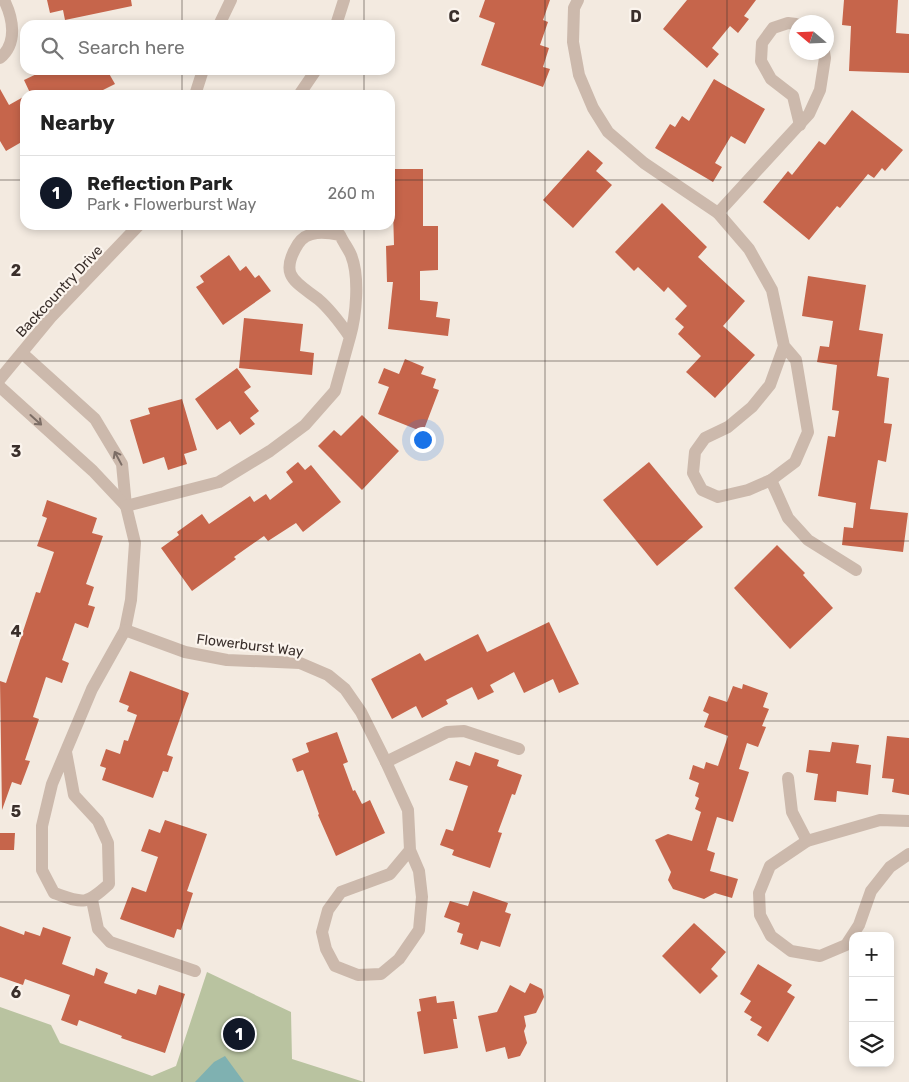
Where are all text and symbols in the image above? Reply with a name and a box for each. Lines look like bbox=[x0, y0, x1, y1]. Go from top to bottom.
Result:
text: C bbox=[448, 7, 460, 26]
text: D bbox=[630, 7, 642, 26]
north arrow bbox=[789, 15, 834, 60]
search box bbox=[20, 20, 395, 75]
icon: search bbox=[38, 34, 66, 62]
text: Search here bbox=[78, 36, 185, 59]
text: Nearby bbox=[40, 110, 115, 135]
text: Reflection Park bbox=[87, 172, 233, 195]
text: 1 bbox=[52, 184, 60, 203]
text: 260 m bbox=[328, 184, 375, 203]
text: Park · Flowerburst Way bbox=[87, 195, 256, 214]
street label: Backcountry Drive bbox=[12, 242, 106, 341]
text: 2 bbox=[11, 261, 21, 280]
one-way arrow bbox=[30, 414, 43, 426]
your location bbox=[410, 427, 436, 453]
text: 3 bbox=[11, 442, 21, 461]
one-way arrow bbox=[113, 451, 123, 466]
text: 4 bbox=[11, 622, 22, 641]
street label: Flowerburst Way bbox=[195, 630, 305, 661]
text: 5 bbox=[11, 802, 21, 821]
map controls bbox=[849, 932, 894, 1067]
button: + bbox=[849, 932, 894, 977]
button: − bbox=[849, 977, 894, 1022]
text: 6 bbox=[11, 983, 21, 1002]
pin: 1 bbox=[223, 1015, 255, 1053]
button: layers bbox=[849, 1022, 894, 1067]

